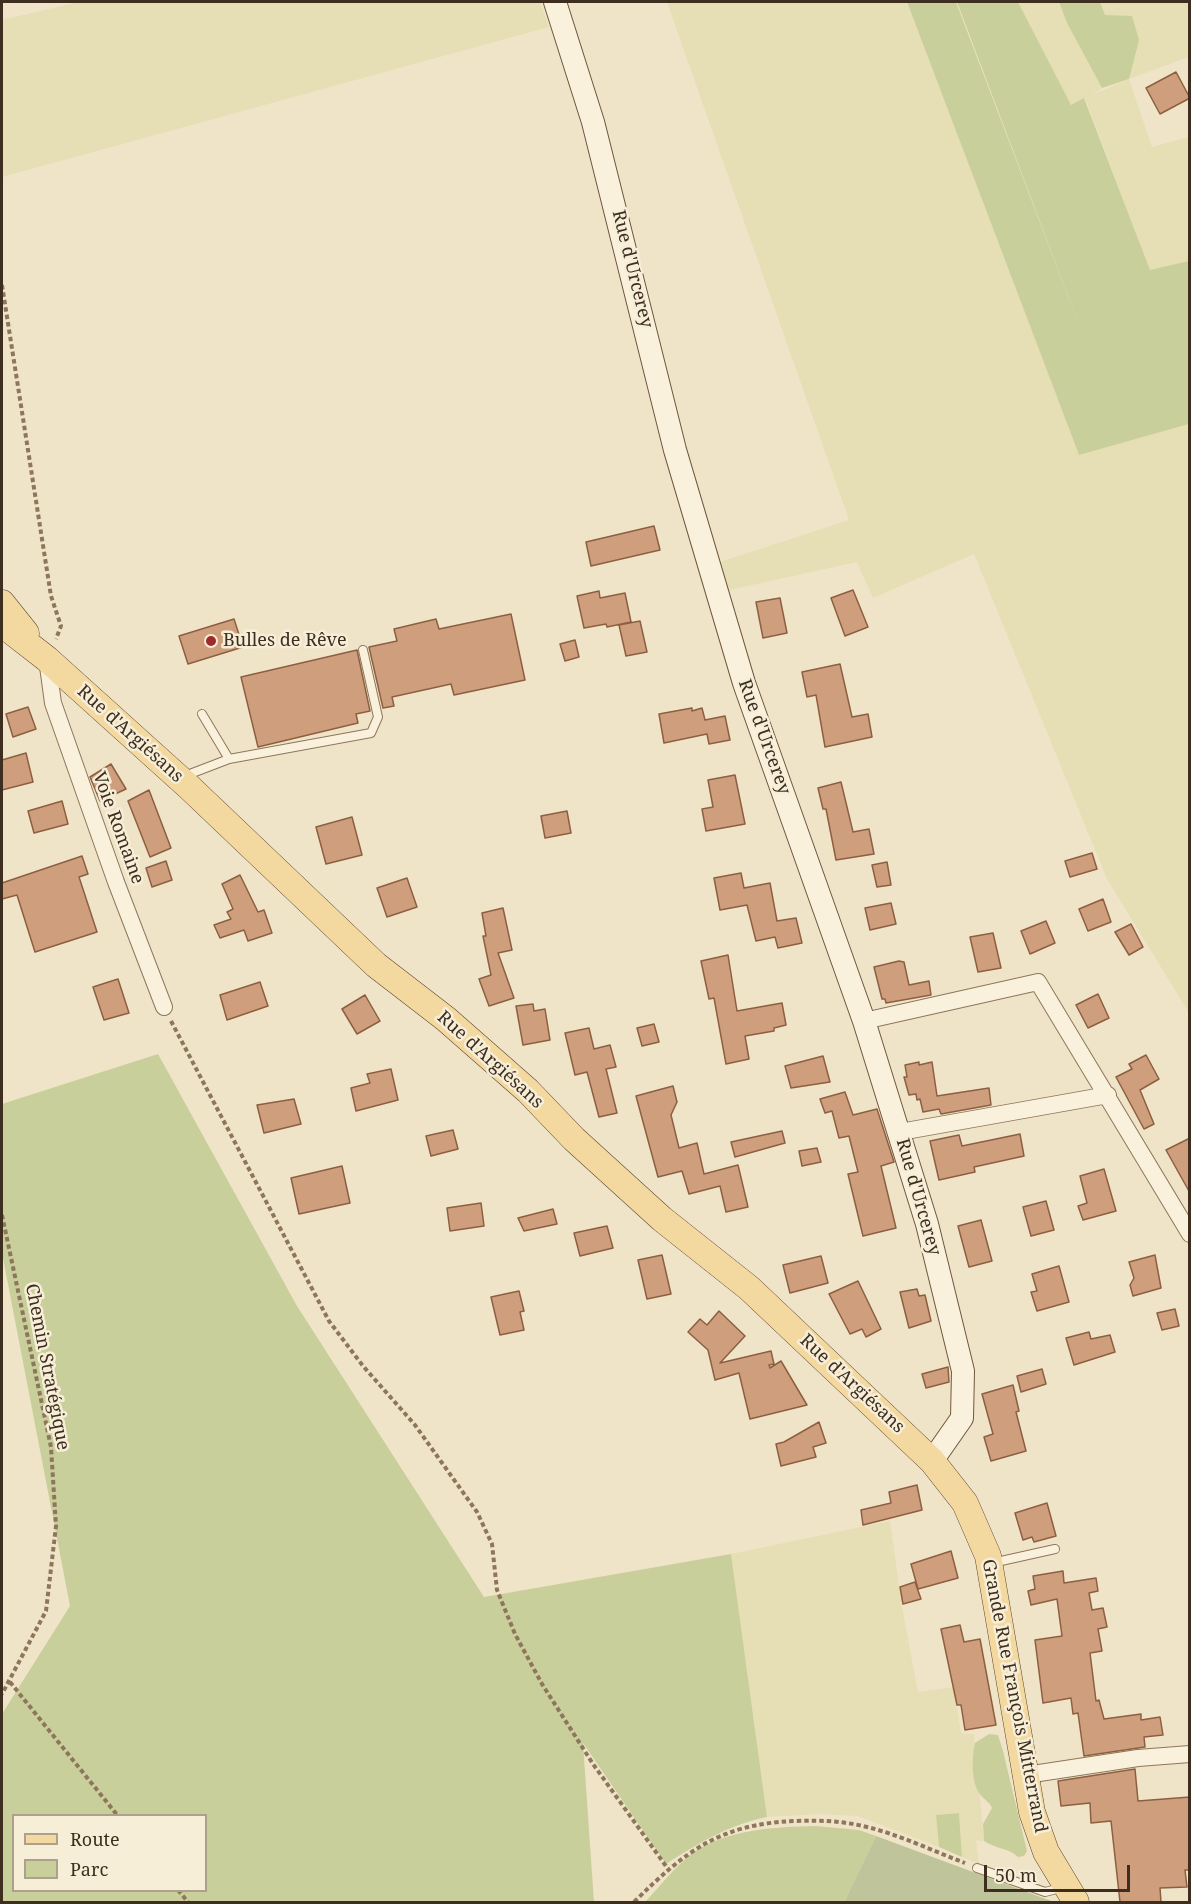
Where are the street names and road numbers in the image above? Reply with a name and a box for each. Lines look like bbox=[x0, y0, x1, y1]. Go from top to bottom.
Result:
street label: Rue d'Urcerey bbox=[607, 208, 657, 330]
street label: Rue d'Urcerey bbox=[733, 677, 795, 797]
street label: Rue d'Argiésans bbox=[72, 681, 188, 787]
street label: Voie Romaine bbox=[88, 769, 148, 887]
street label: Rue d'Argiésans bbox=[432, 1007, 548, 1113]
street label: Rue d'Urcerey bbox=[891, 1136, 945, 1258]
street label: Chemin Stratégique bbox=[20, 1282, 74, 1452]
street label: Rue d'Argiésans bbox=[795, 1330, 909, 1438]
street label: Grande Rue François Mitterrand bbox=[977, 1557, 1051, 1835]

